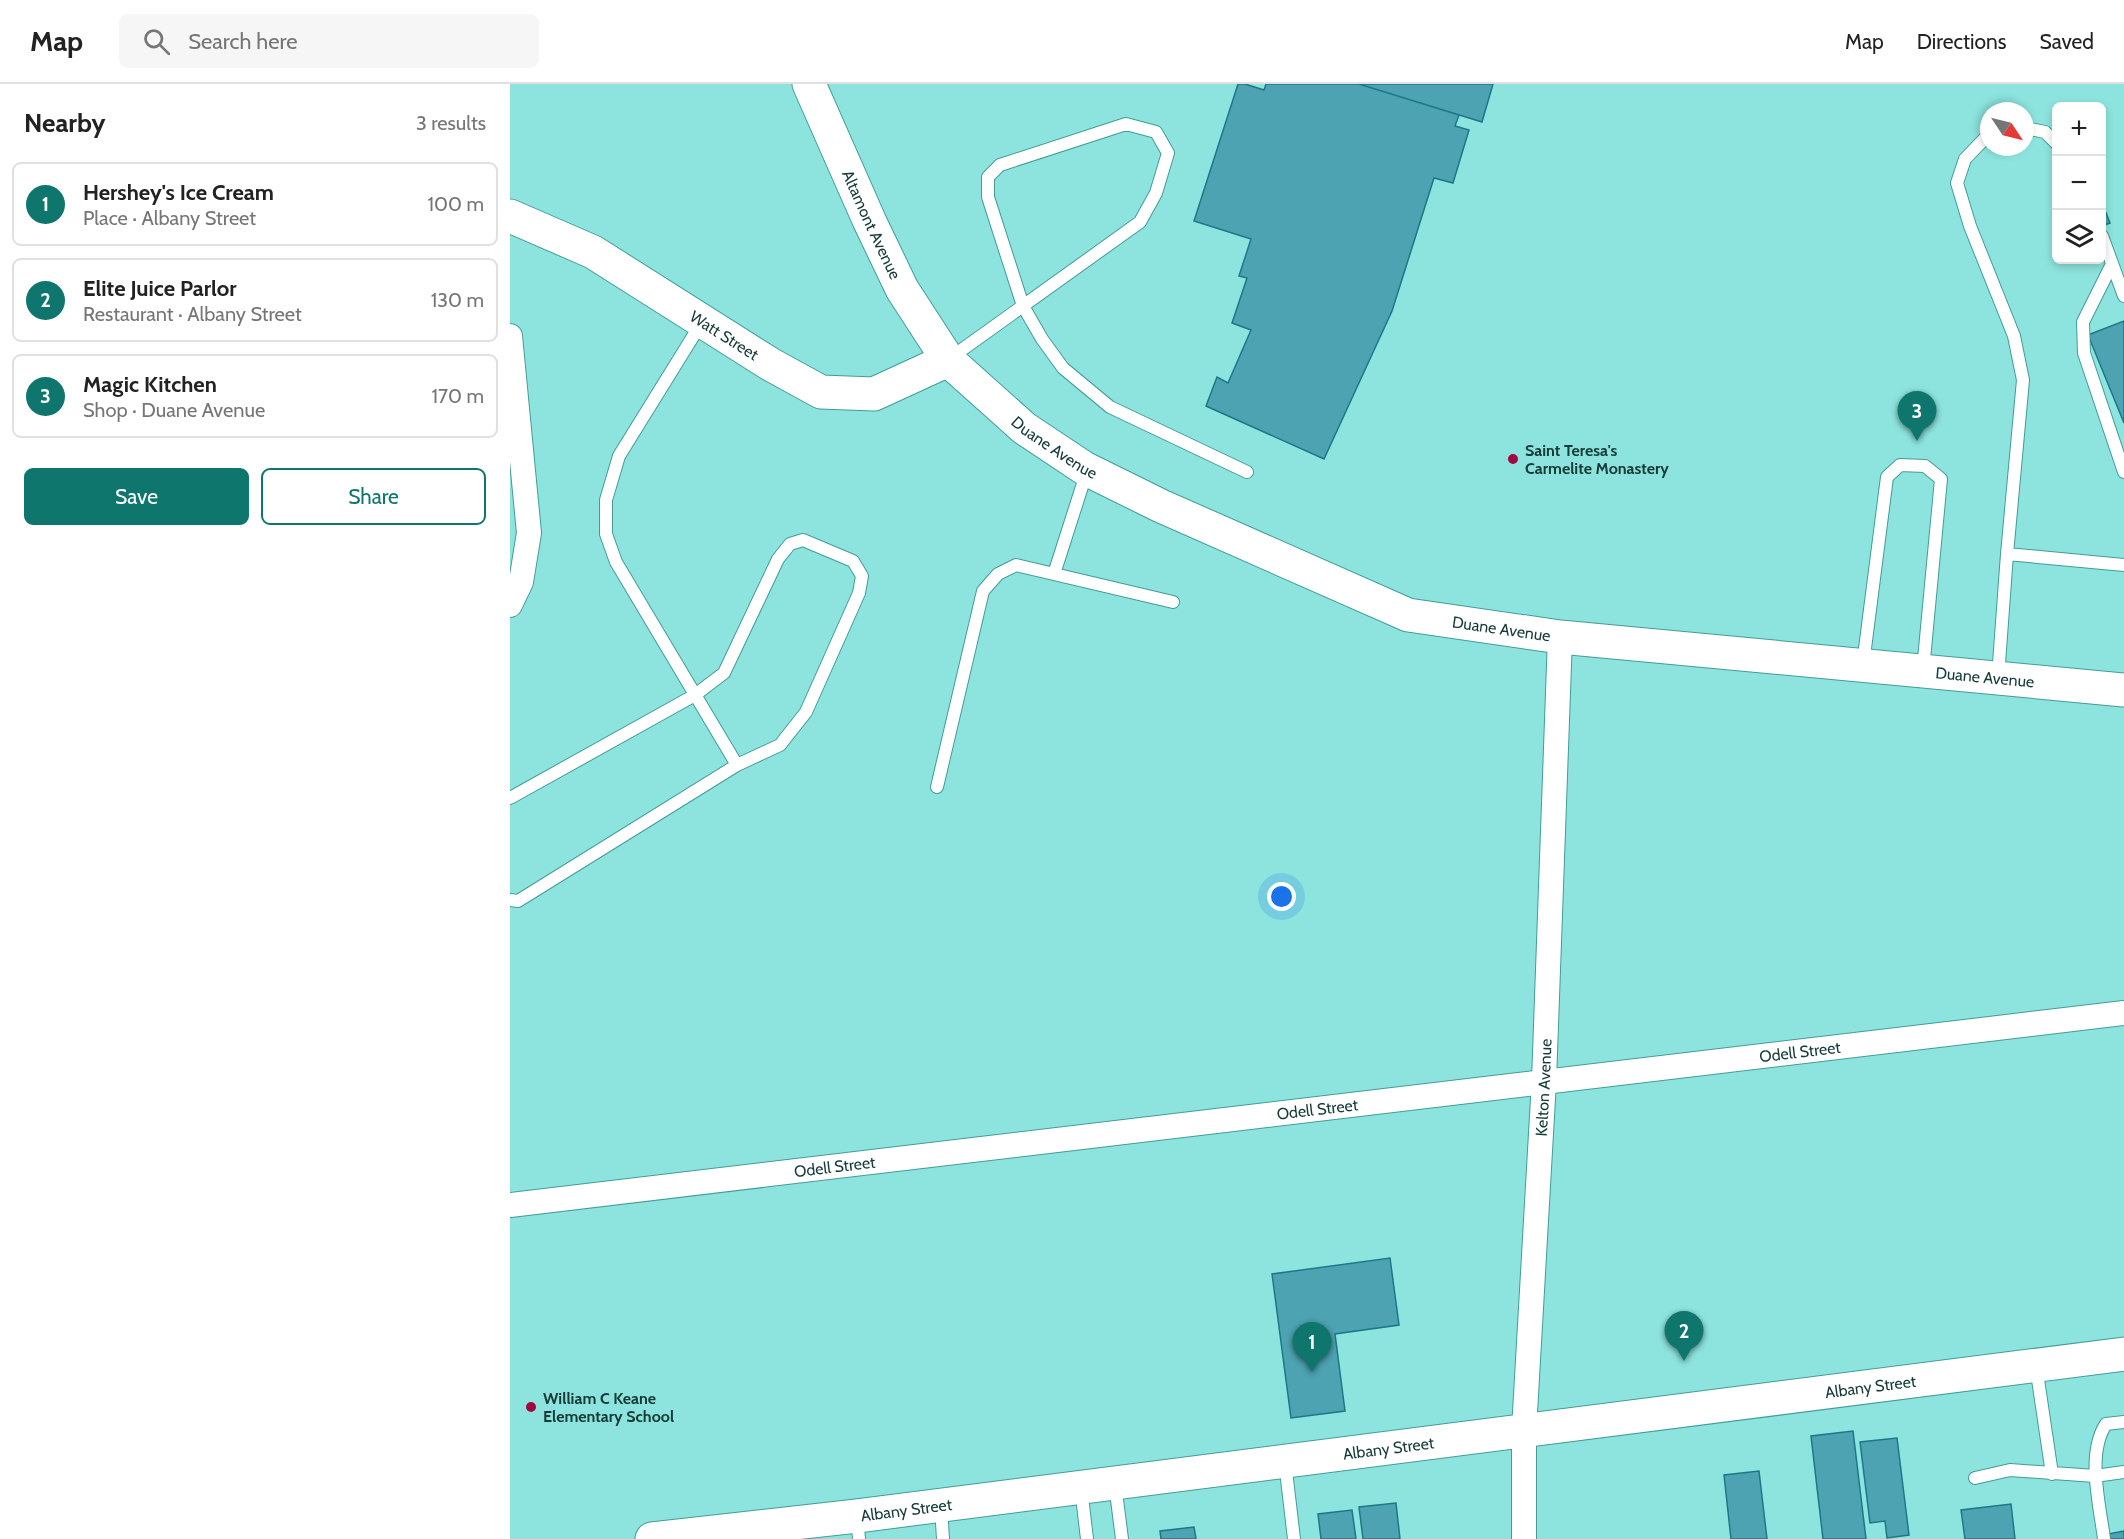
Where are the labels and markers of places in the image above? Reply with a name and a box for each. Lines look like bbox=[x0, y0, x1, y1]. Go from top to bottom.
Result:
pin: 3 bbox=[1898, 392, 1936, 441]
place label: Saint Teresa's Carmelite Monastery bbox=[1525, 441, 1669, 478]
marker: Saint Teresa's Carmelite Monastery bbox=[1506, 452, 1520, 466]
pin: 2 bbox=[1664, 1312, 1704, 1361]
pin: 1 bbox=[1292, 1322, 1332, 1372]
place label: William C Keane Elementary School bbox=[543, 1389, 674, 1426]
marker: William C Keane Elementary School bbox=[524, 1400, 538, 1414]

